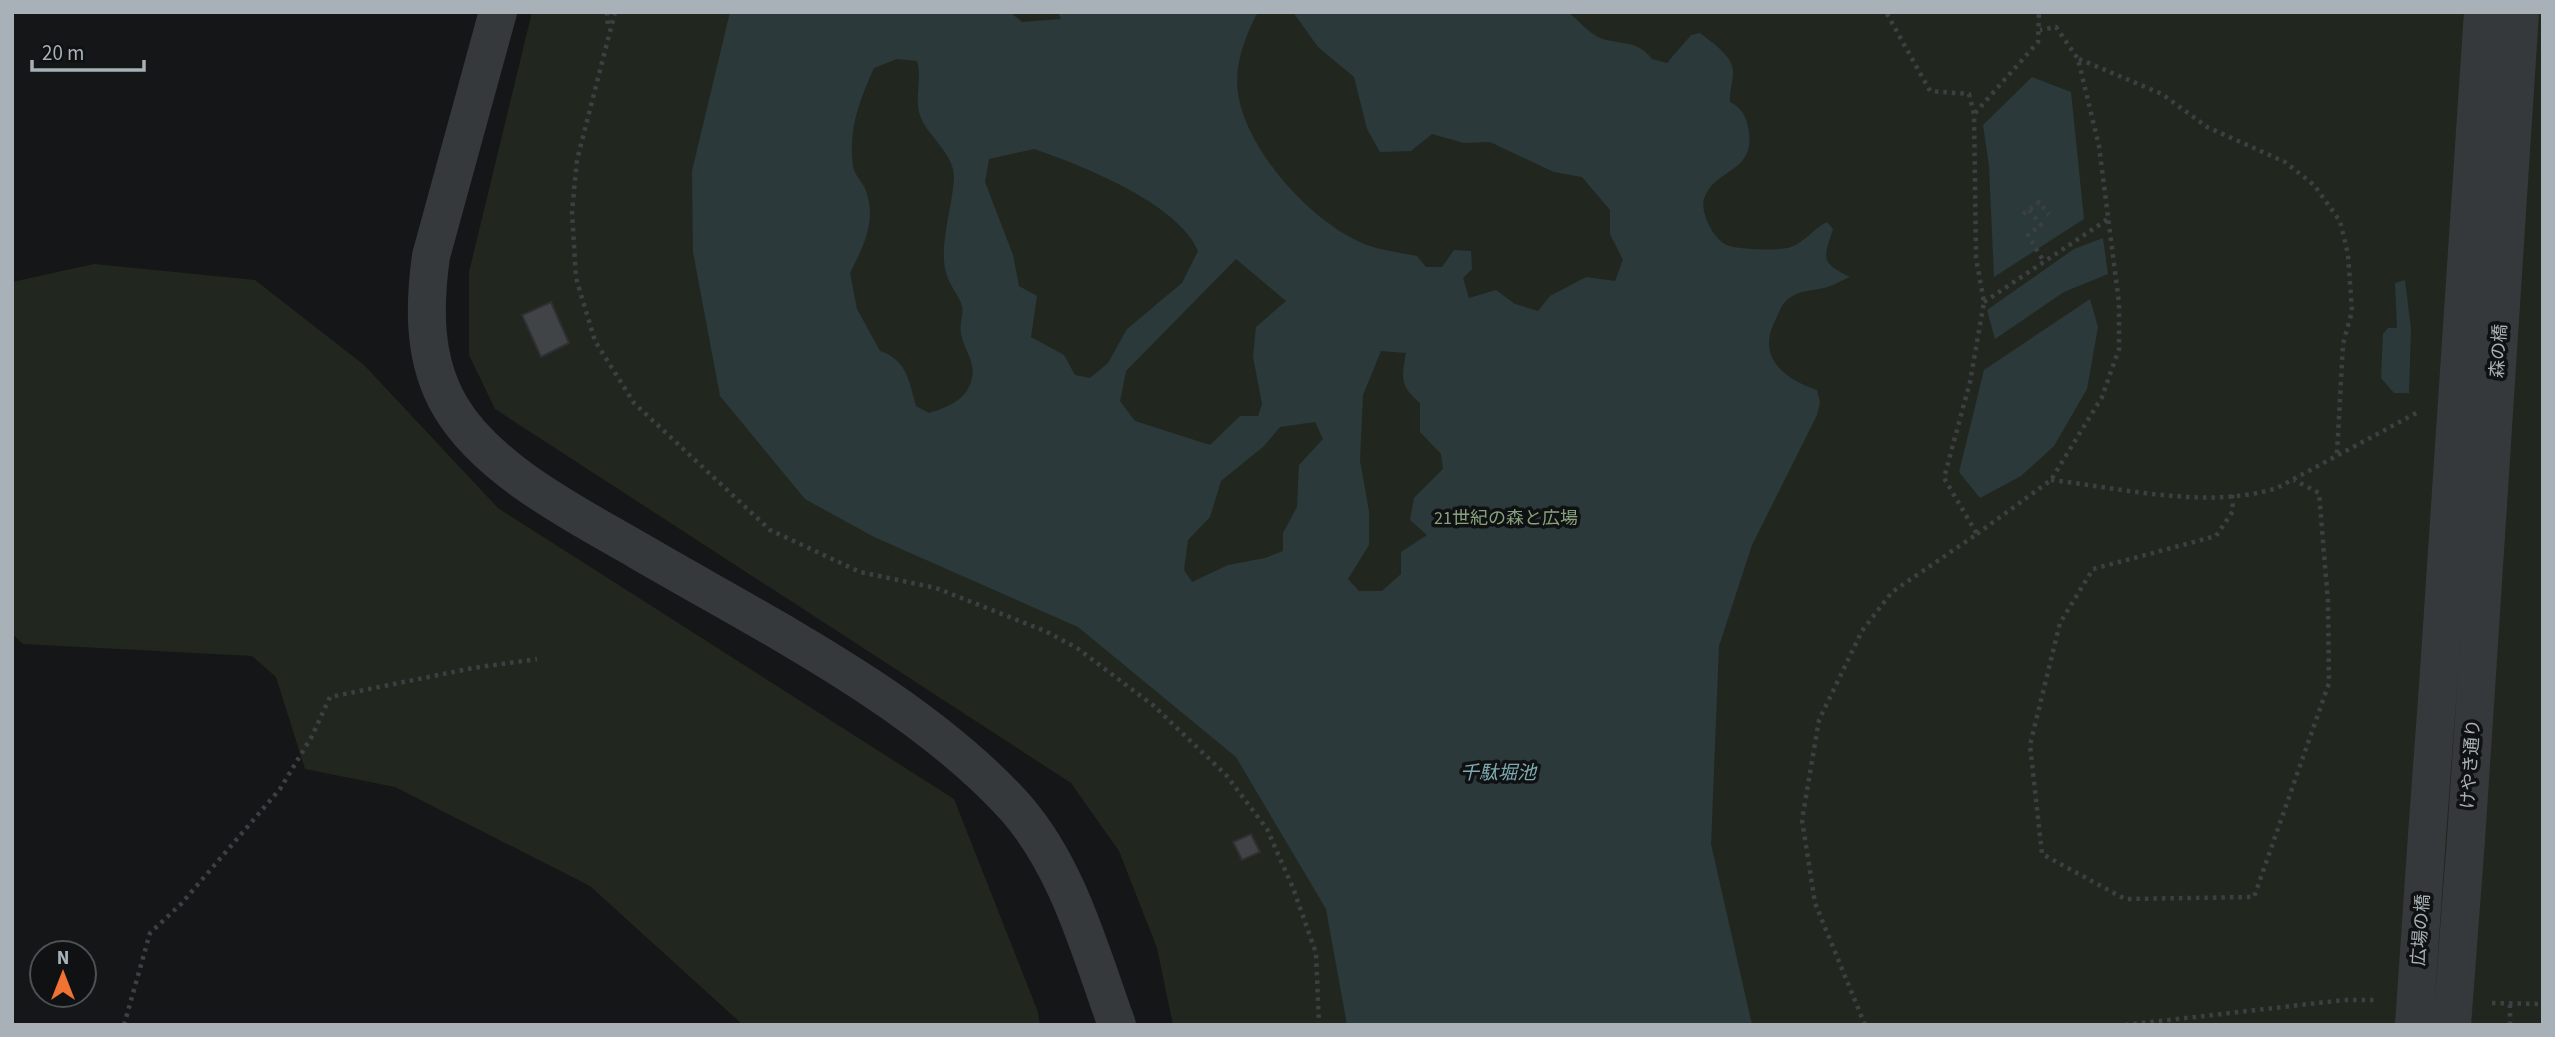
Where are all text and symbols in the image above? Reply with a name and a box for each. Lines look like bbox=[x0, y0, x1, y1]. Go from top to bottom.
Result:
scale bar bbox=[32, 28, 144, 72]
text: 20 m bbox=[42, 38, 84, 68]
street label: 森の橋 bbox=[2485, 323, 2513, 379]
park label: 21世紀の森と広場 bbox=[1434, 506, 1578, 531]
street label: けやき通り bbox=[2455, 718, 2487, 810]
water label: 千駄堀池 bbox=[1460, 760, 1538, 787]
street label: 広場の橋 bbox=[2406, 893, 2436, 967]
north arrow bbox=[28, 939, 98, 1009]
text: N bbox=[57, 945, 69, 972]

